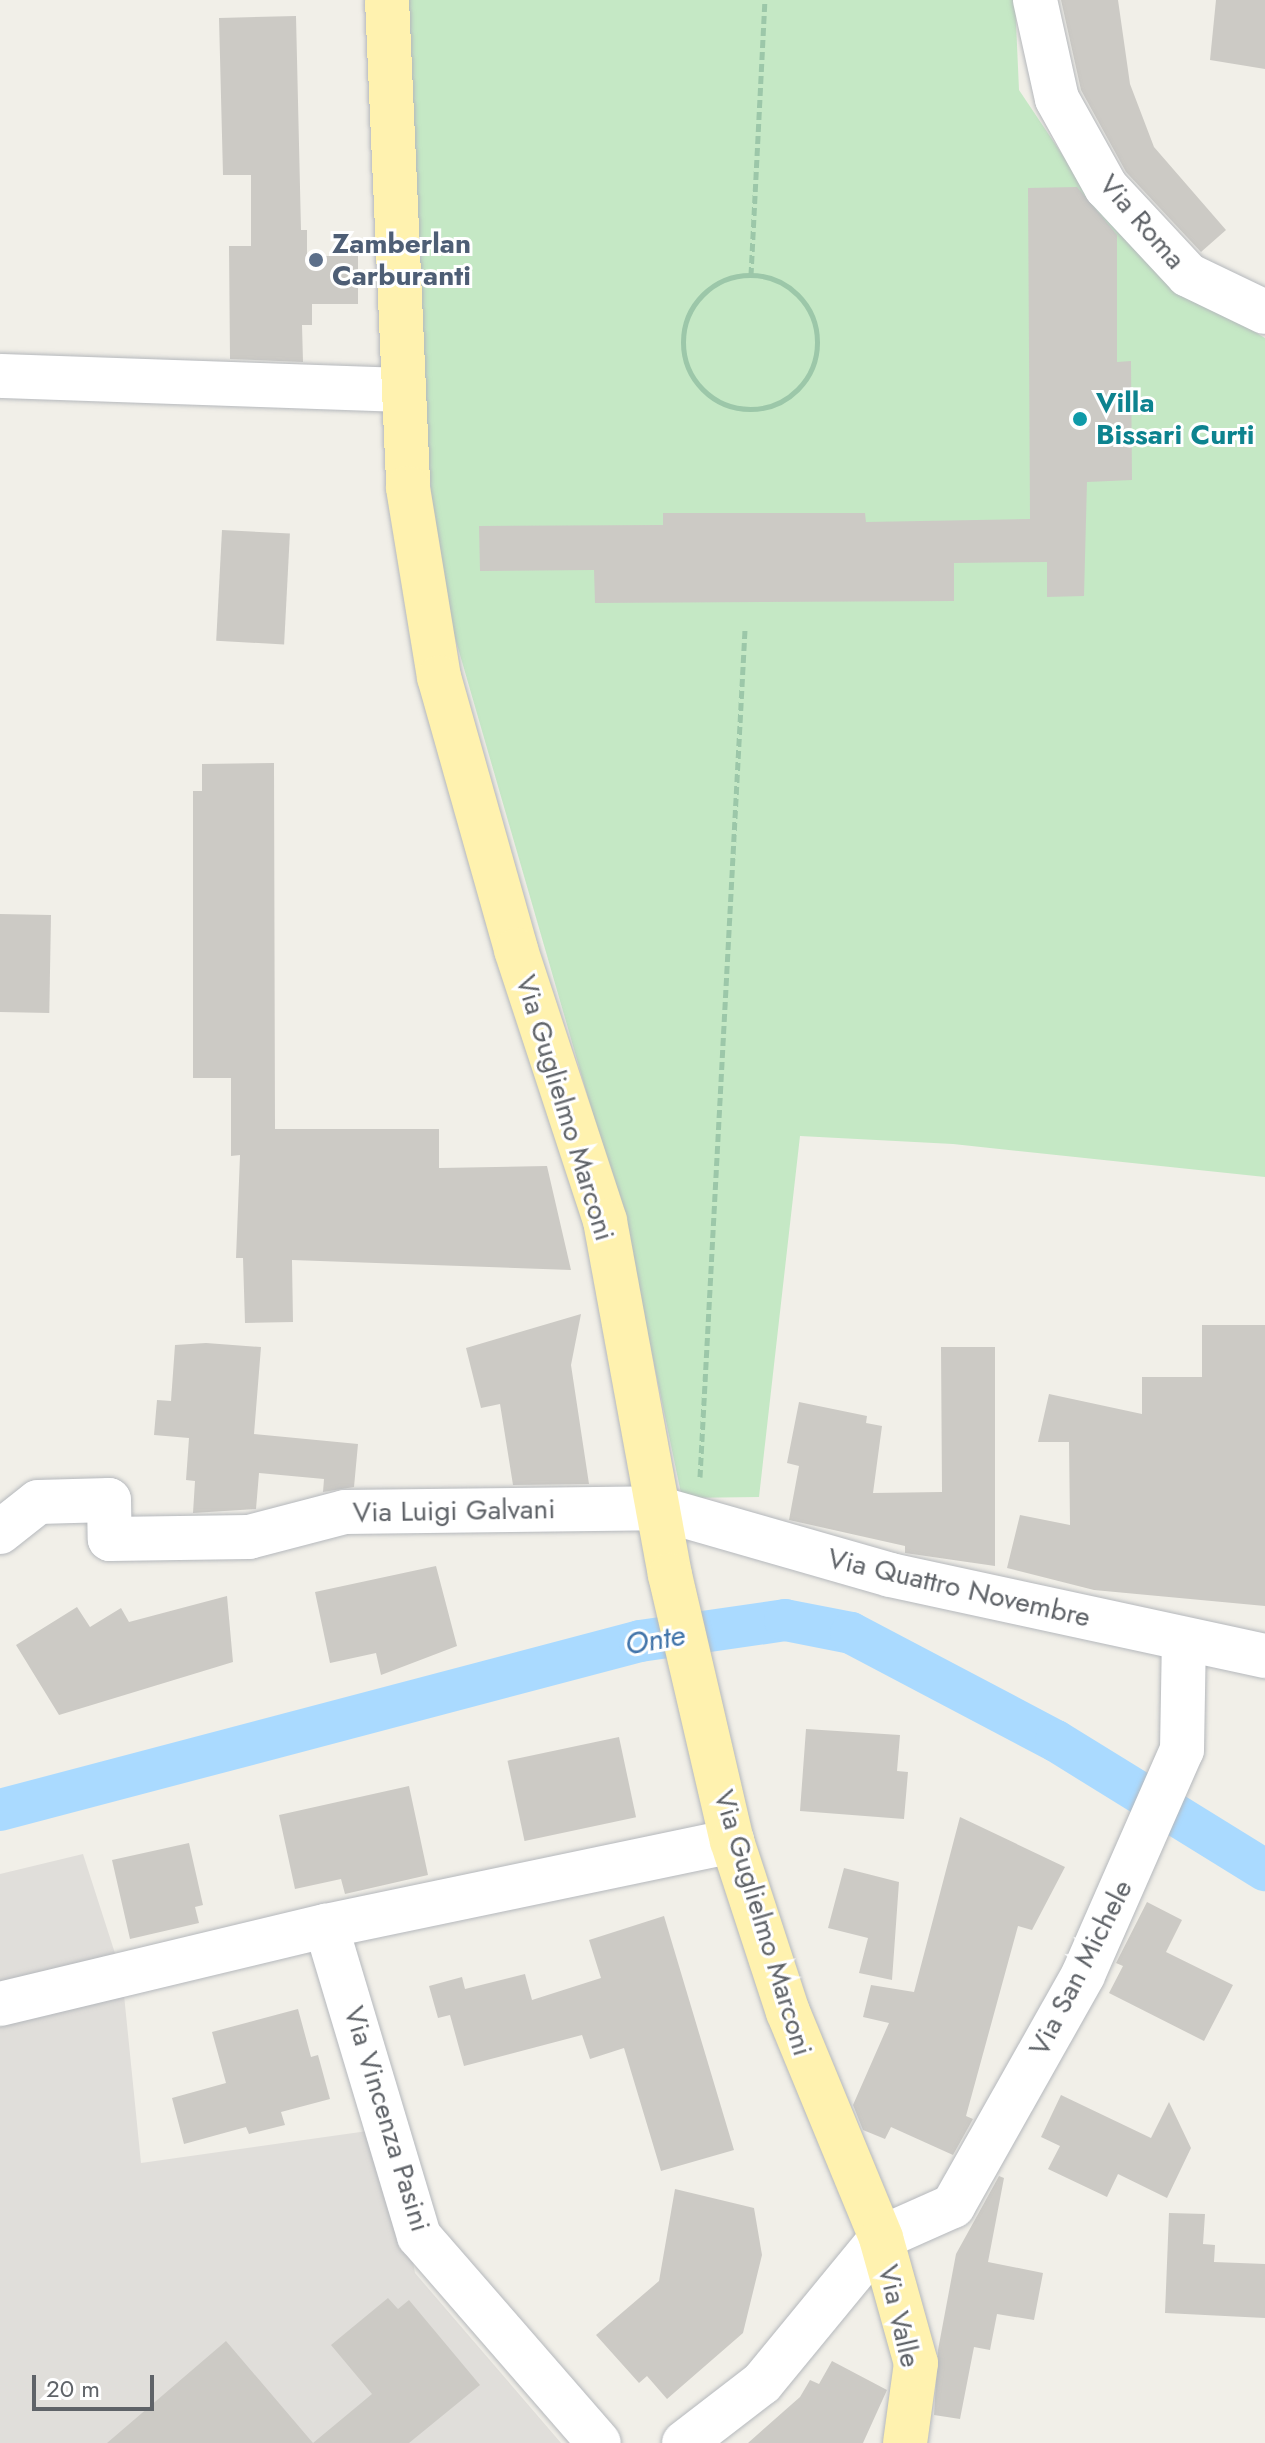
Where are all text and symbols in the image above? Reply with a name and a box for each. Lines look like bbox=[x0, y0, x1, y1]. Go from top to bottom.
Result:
street label: Via Roma bbox=[1092, 168, 1192, 276]
place label: Zamberlan Carburanti bbox=[332, 227, 471, 293]
marker: Zamberlan Carburanti bbox=[307, 251, 325, 269]
place label: Villa Bissari Curti bbox=[1096, 386, 1254, 452]
marker: Villa Bissari Curti bbox=[1071, 410, 1089, 428]
street label: Via Guglielmo Marconi bbox=[509, 971, 621, 1245]
street label: Via Luigi Galvani bbox=[352, 1492, 556, 1530]
street label: Via Quattro Novembre bbox=[824, 1541, 1094, 1635]
water label: Onte bbox=[622, 1617, 688, 1663]
street label: Via Guglielmo Marconi bbox=[707, 1786, 819, 2060]
street label: Via San Michele bbox=[1022, 1874, 1140, 2062]
street label: Via Vincenza Pasini bbox=[337, 2002, 437, 2236]
street label: Via Valle bbox=[871, 2262, 927, 2370]
scale bar bbox=[36, 2359, 158, 2409]
text: 20 m bbox=[46, 2371, 100, 2406]

